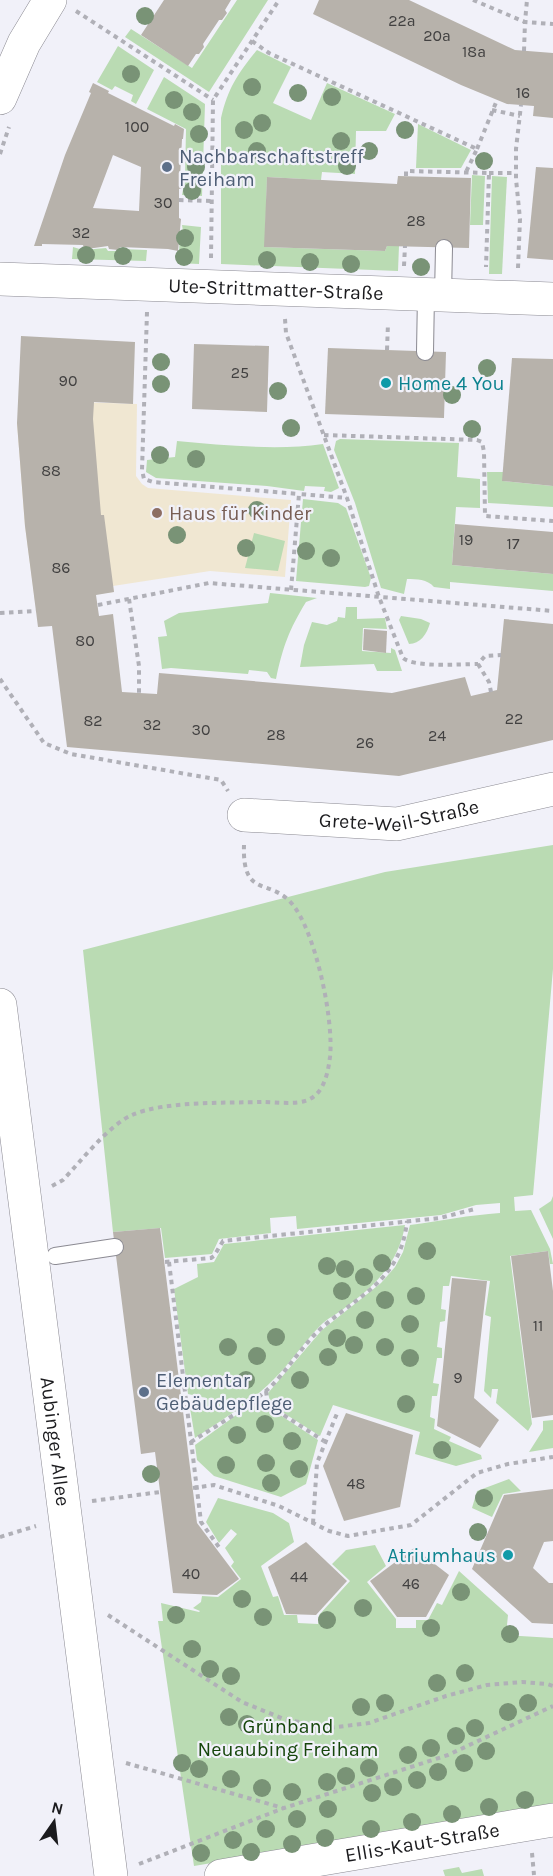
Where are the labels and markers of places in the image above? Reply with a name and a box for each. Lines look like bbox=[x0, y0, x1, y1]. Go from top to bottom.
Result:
place label: Nachbarschaftstreff Freiham bbox=[179, 145, 364, 191]
marker: Nachbarschaftstreff Freiham bbox=[160, 160, 174, 174]
place label: Home 4 You bbox=[398, 372, 505, 395]
marker: Home 4 You bbox=[379, 376, 393, 390]
place label: Haus für Kinder bbox=[169, 502, 312, 525]
marker: Haus für Kinder bbox=[150, 506, 164, 520]
place label: Elementar Gebäudepflege bbox=[156, 1369, 292, 1415]
marker: Elementar Gebäudepflege bbox=[137, 1385, 151, 1399]
place label: Atriumhaus bbox=[387, 1544, 496, 1567]
marker: Atriumhaus bbox=[501, 1548, 515, 1562]

